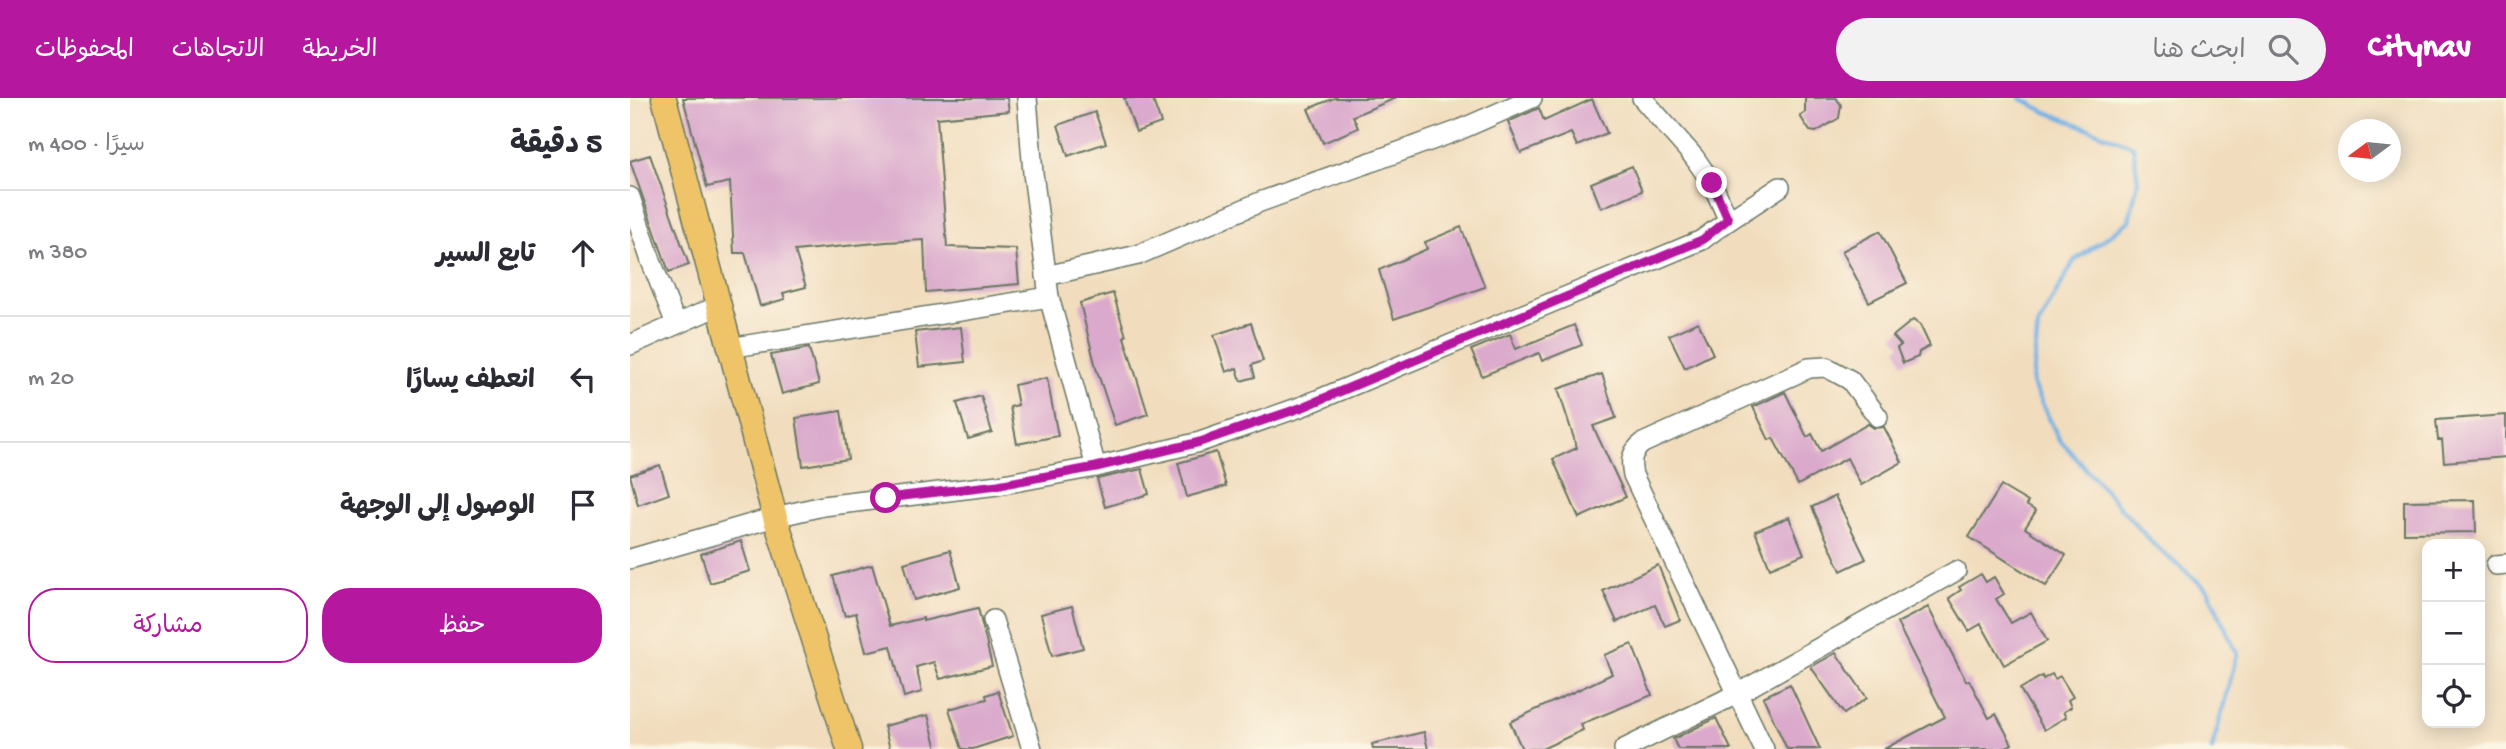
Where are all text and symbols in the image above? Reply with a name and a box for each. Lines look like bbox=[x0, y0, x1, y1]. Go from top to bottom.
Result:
search box bbox=[1836, 18, 2326, 81]
icon: search bbox=[2264, 30, 2302, 68]
text: Citynav bbox=[2368, 30, 2471, 68]
text: المحفوظات bbox=[35, 37, 134, 66]
text: الاتجاهات bbox=[172, 37, 265, 66]
text: الخريطة bbox=[303, 37, 377, 66]
text: ابحث هنا bbox=[2153, 37, 2246, 68]
north arrow bbox=[2338, 119, 2401, 182]
text: 5 دقيقة bbox=[510, 129, 602, 164]
text: سيرًا · 400 m bbox=[28, 132, 145, 159]
route end bbox=[1696, 167, 1727, 198]
icon: ahead bbox=[564, 234, 602, 272]
text: 380 m bbox=[28, 240, 87, 267]
text: تابع السير bbox=[436, 241, 535, 272]
icon: left bbox=[564, 360, 602, 398]
text: 20 m bbox=[28, 366, 74, 393]
text: انعطف يسارًا bbox=[406, 367, 535, 398]
route start bbox=[870, 482, 901, 513]
icon: arrive bbox=[564, 486, 602, 524]
text: الوصول إلى الوجهة bbox=[340, 493, 535, 524]
map controls bbox=[2422, 539, 2485, 728]
button: + bbox=[2422, 539, 2485, 602]
button: مشاركة bbox=[28, 588, 308, 663]
button: حفظ bbox=[322, 588, 602, 663]
button: − bbox=[2422, 602, 2485, 665]
button: locate bbox=[2422, 665, 2485, 728]

